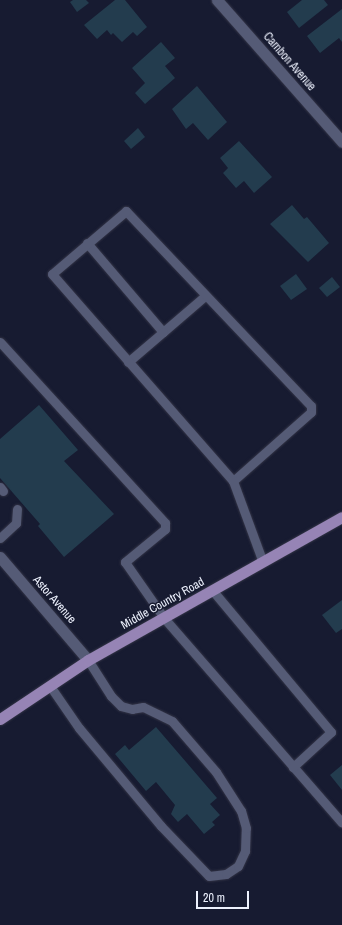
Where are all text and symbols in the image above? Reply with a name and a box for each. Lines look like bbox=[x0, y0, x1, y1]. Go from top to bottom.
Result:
street label: Cambon Avenue bbox=[260, 30, 318, 94]
street label: Astor Avenue bbox=[29, 573, 79, 627]
street label: Middle Country Road bbox=[119, 575, 207, 633]
scale bar bbox=[198, 883, 251, 909]
text: 20 m bbox=[203, 890, 225, 906]

